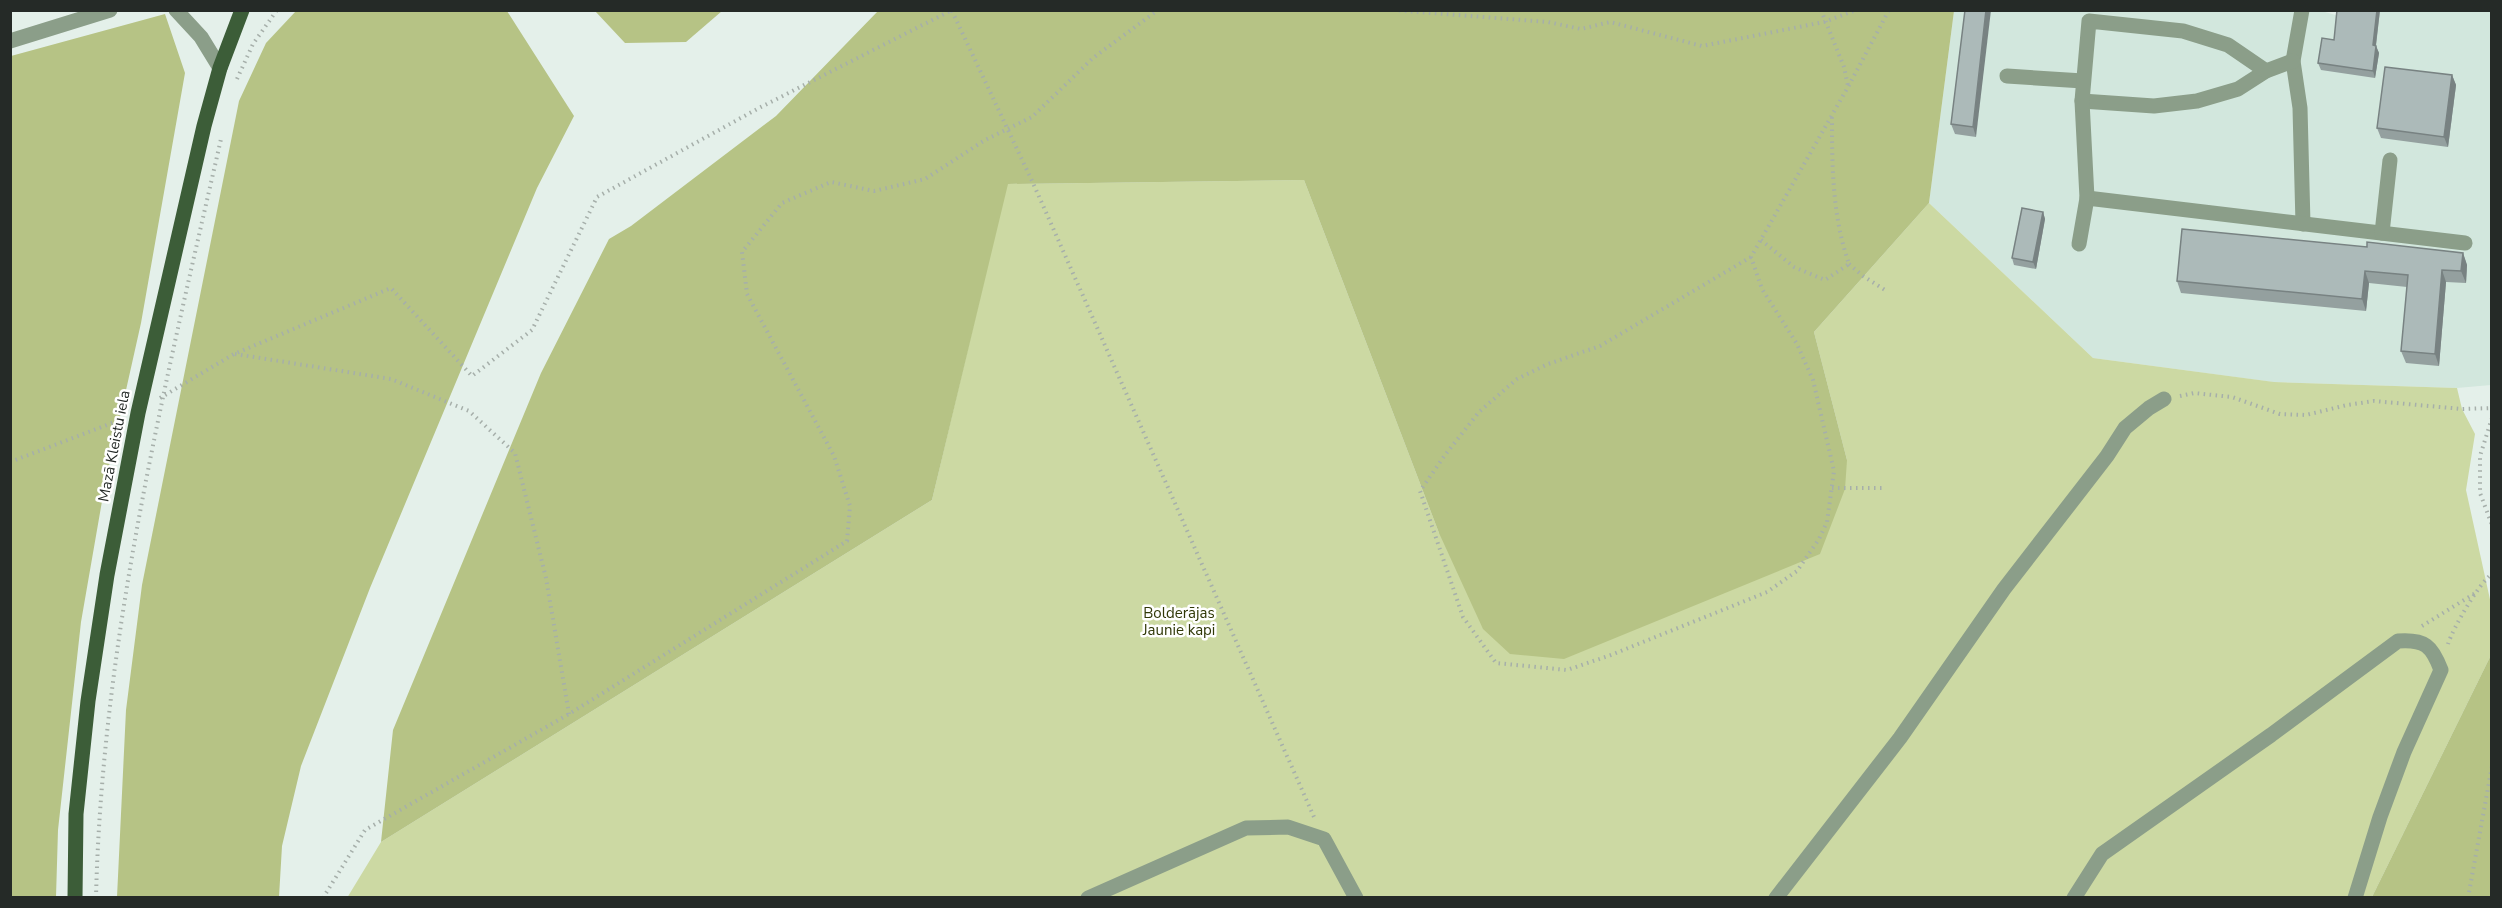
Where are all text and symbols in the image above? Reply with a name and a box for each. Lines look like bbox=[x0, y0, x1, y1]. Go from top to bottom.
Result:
street label: Mazā Kleistu iela bbox=[93, 389, 135, 503]
park label: Bolderājas Jaunie kapi bbox=[1142, 603, 1215, 640]

